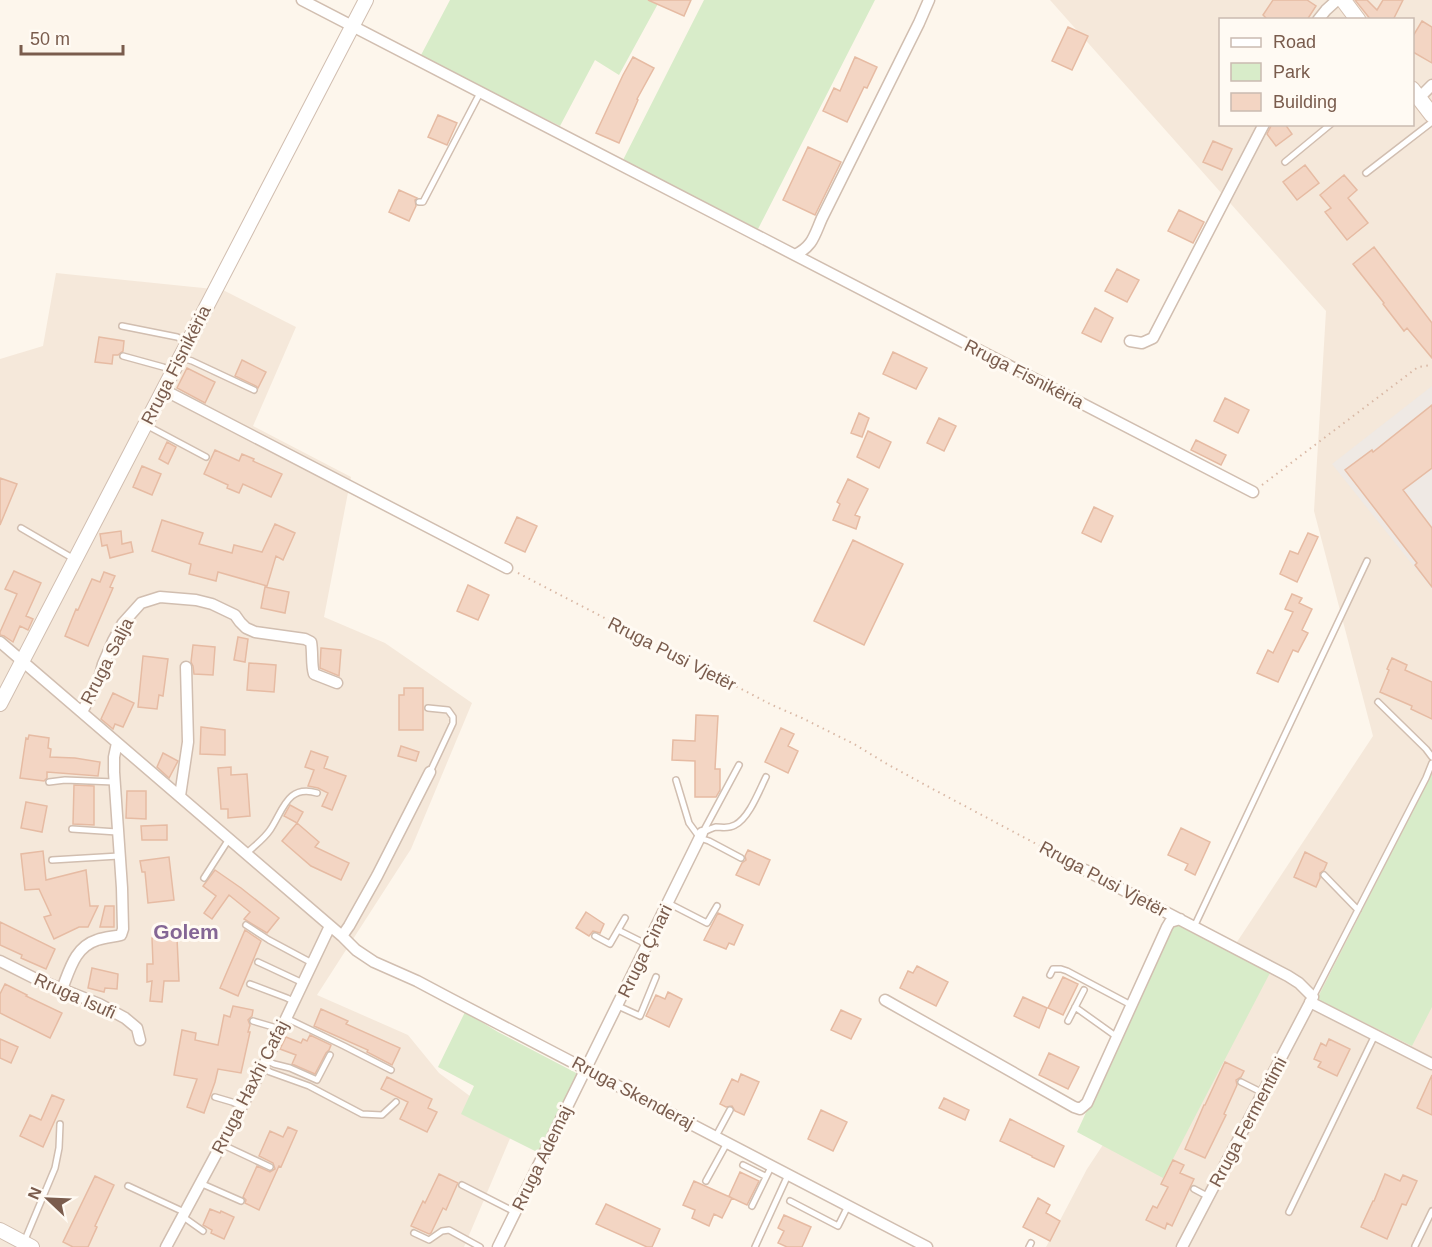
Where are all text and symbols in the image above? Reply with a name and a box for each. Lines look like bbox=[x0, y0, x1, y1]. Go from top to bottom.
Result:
scale bar bbox=[21, 18, 123, 56]
legend bbox=[1219, 18, 1414, 126]
text: 50 m bbox=[30, 29, 70, 49]
text: Road bbox=[1273, 32, 1316, 52]
text: Park bbox=[1273, 62, 1311, 82]
text: Building bbox=[1273, 92, 1337, 112]
street label: Rruga Fisnikëria bbox=[137, 301, 215, 428]
street label: Rruga Fisnikëria bbox=[961, 335, 1088, 413]
street label: Rruga Pusi Vjetër bbox=[605, 613, 739, 695]
street label: Rruga Salja bbox=[77, 614, 138, 707]
street label: Rruga Pusi Vjetër bbox=[1036, 837, 1170, 921]
street label: Rruga Çinari bbox=[614, 901, 676, 1001]
district label: Golem bbox=[153, 920, 219, 943]
street label: Rruga Isufi bbox=[31, 969, 119, 1023]
street label: Rruga Haxhi Cafaj bbox=[208, 1017, 292, 1157]
street label: Rruga Skenderaj bbox=[569, 1052, 697, 1134]
street label: Rruga Fermentimi bbox=[1205, 1054, 1291, 1190]
street label: Rruga Ademaj bbox=[508, 1102, 576, 1214]
north arrow bbox=[18, 1169, 78, 1229]
text: N bbox=[25, 1185, 45, 1202]

